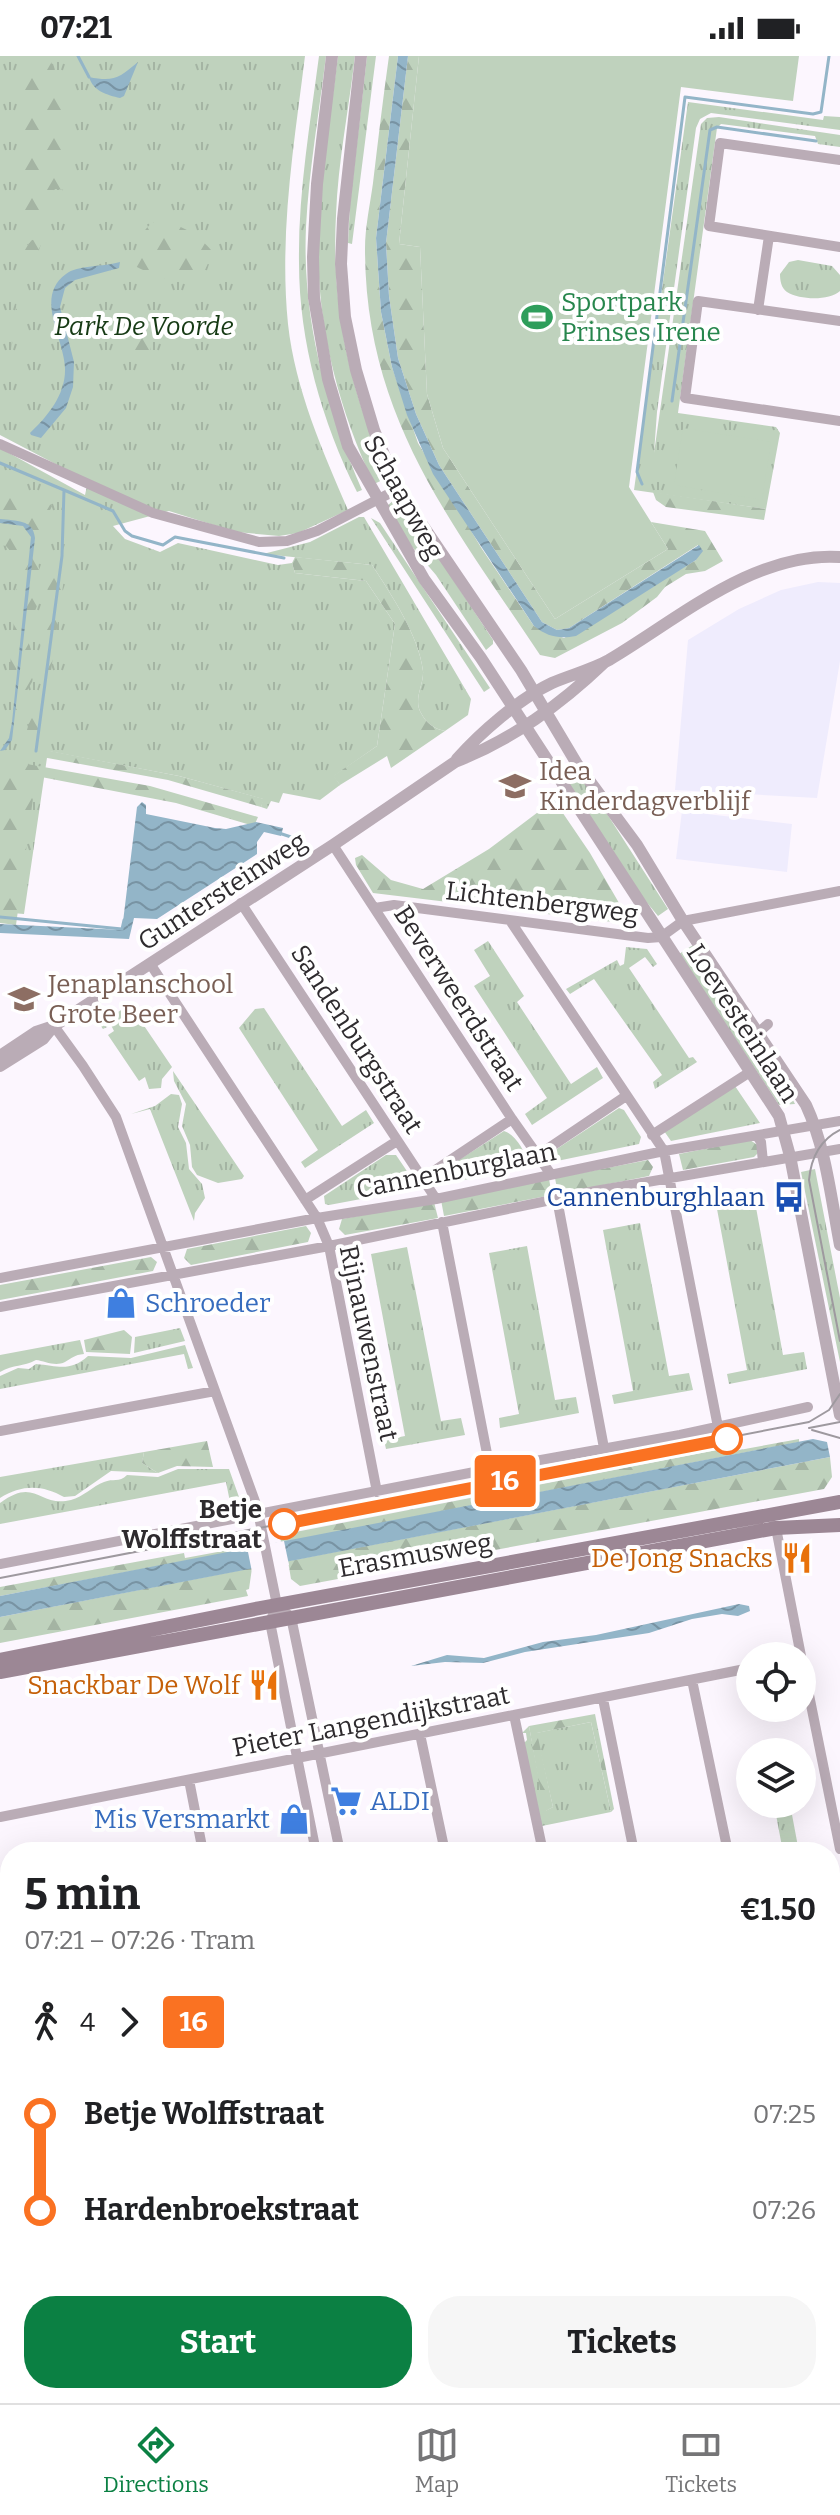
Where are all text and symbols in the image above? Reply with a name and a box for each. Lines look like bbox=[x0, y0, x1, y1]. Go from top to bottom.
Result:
text: 07:21 bbox=[40, 10, 112, 46]
place label: Sportpark Prinses Irene bbox=[561, 287, 721, 348]
sports icon: Sportpark Prinses Irene bbox=[520, 300, 554, 334]
park label: Park De Voorde bbox=[54, 311, 234, 342]
street label: Schaapweg bbox=[357, 430, 450, 565]
place label: Idea Kinderdagverblijf bbox=[539, 756, 752, 817]
school or university icon: Idea Kinderdagverblijf bbox=[498, 769, 532, 803]
street label: Guntersteinweg bbox=[132, 826, 312, 957]
street label: Lichtenbergweg bbox=[444, 875, 640, 930]
street label: Beverweerdstraat bbox=[387, 900, 530, 1097]
street label: Loevesteinlaan bbox=[680, 938, 805, 1109]
street label: Sandenburgstraat bbox=[284, 939, 429, 1140]
place label: Jenaplanschool Grote Beer bbox=[47, 969, 233, 1030]
school or university icon: Jenaplanschool Grote Beer bbox=[7, 982, 41, 1016]
street label: Cannenburglaan bbox=[354, 1136, 559, 1205]
bus stop icon: Cannenburghlaan bbox=[772, 1180, 806, 1214]
place label: Cannenburghlaan bbox=[546, 1182, 766, 1213]
street label: Rijnauwenstraat bbox=[333, 1242, 405, 1444]
shop icon: Schroeder bbox=[104, 1286, 138, 1320]
place label: Schroeder bbox=[145, 1288, 271, 1319]
unlabelled marker bbox=[712, 1424, 742, 1454]
line badge: 16 bbox=[469, 1455, 541, 1507]
text: 16 bbox=[491, 1464, 519, 1497]
place label: Betje Wolffstraat bbox=[121, 1494, 263, 1555]
marker: Betje Wolffstraat bbox=[269, 1509, 299, 1539]
street label: Erasmusweg bbox=[336, 1527, 494, 1584]
restaurant icon: De Jong Snacks bbox=[780, 1541, 814, 1575]
place label: De Jong Snacks bbox=[591, 1543, 773, 1574]
map controls bbox=[736, 1642, 816, 1818]
button: locate bbox=[736, 1642, 816, 1722]
restaurant icon: Snackbar De Wolf bbox=[247, 1668, 281, 1702]
place label: Snackbar De Wolf bbox=[27, 1670, 242, 1701]
street label: Pieter Langendijkstraat bbox=[230, 1679, 513, 1764]
button: layers bbox=[736, 1738, 816, 1818]
supermarket icon: ALDI bbox=[329, 1784, 363, 1818]
place label: ALDI bbox=[370, 1786, 430, 1817]
shop icon: Mis Versmarkt bbox=[277, 1802, 311, 1836]
place label: Mis Versmarkt bbox=[94, 1804, 271, 1835]
text: 5 min bbox=[24, 1868, 140, 1921]
text: €1.50 bbox=[740, 1892, 816, 1928]
text: 07:21 – 07:26 · Tram bbox=[24, 1925, 255, 1956]
icon: walk bbox=[24, 2000, 68, 2044]
icon: forward bbox=[107, 2000, 151, 2044]
text: 16 bbox=[179, 2005, 208, 2038]
text: 4 bbox=[80, 2007, 95, 2038]
text: Betje Wolffstraat bbox=[84, 2096, 324, 2132]
text: 07:25 bbox=[753, 2099, 816, 2130]
text: Hardenbroekstraat bbox=[84, 2192, 359, 2228]
text: 07:26 bbox=[751, 2195, 816, 2226]
button: Start bbox=[24, 2296, 412, 2388]
button: Tickets bbox=[428, 2296, 816, 2388]
tab: Directions bbox=[103, 2423, 209, 2498]
tab: Map bbox=[415, 2423, 459, 2498]
tab: Tickets bbox=[665, 2423, 737, 2498]

